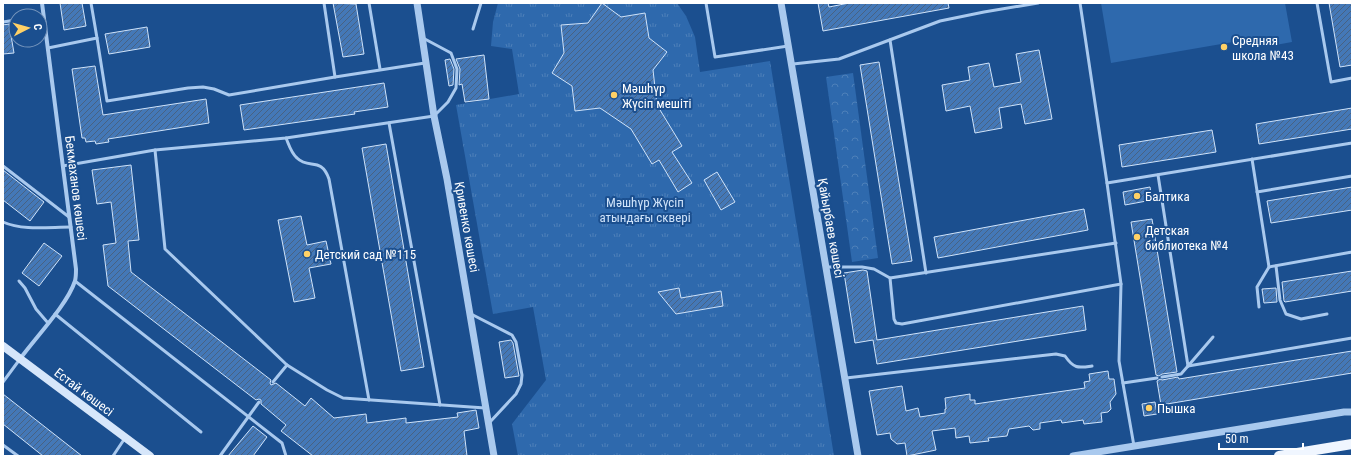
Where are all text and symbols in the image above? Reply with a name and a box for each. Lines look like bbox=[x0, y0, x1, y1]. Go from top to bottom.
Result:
north arrow bbox=[8, 8, 48, 48]
text: С bbox=[31, 23, 44, 31]
place label: Средняя школа №43 bbox=[1232, 33, 1294, 63]
marker: Средняя школа №43 bbox=[1219, 42, 1229, 52]
place label: Мәшһүр Жүсіп мешіті bbox=[622, 81, 692, 111]
marker: Мәшһүр Жүсіп мешіті bbox=[609, 90, 619, 100]
street label: Бекмаханов көшесі bbox=[62, 135, 90, 241]
street label: Қайырбаев көшесі bbox=[815, 177, 847, 279]
street label: Кривенко көшесі bbox=[452, 180, 482, 274]
place label: Балтика bbox=[1145, 189, 1190, 204]
marker: Балтика bbox=[1132, 191, 1142, 201]
park label: Мәшһүр Жүсіп атындағы сквері bbox=[599, 195, 691, 225]
place label: Детская библиотека №4 bbox=[1145, 223, 1229, 253]
marker: Детская библиотека №4 bbox=[1132, 232, 1142, 242]
place label: Детский сад №115 bbox=[315, 247, 416, 262]
marker: Детский сад №115 bbox=[302, 249, 312, 259]
street label: Естай көшесі bbox=[51, 365, 117, 419]
place label: Пышка bbox=[1157, 401, 1196, 416]
marker: Пышка bbox=[1144, 403, 1154, 413]
scale bar bbox=[1219, 425, 1303, 451]
text: 50 m bbox=[1225, 432, 1249, 446]

